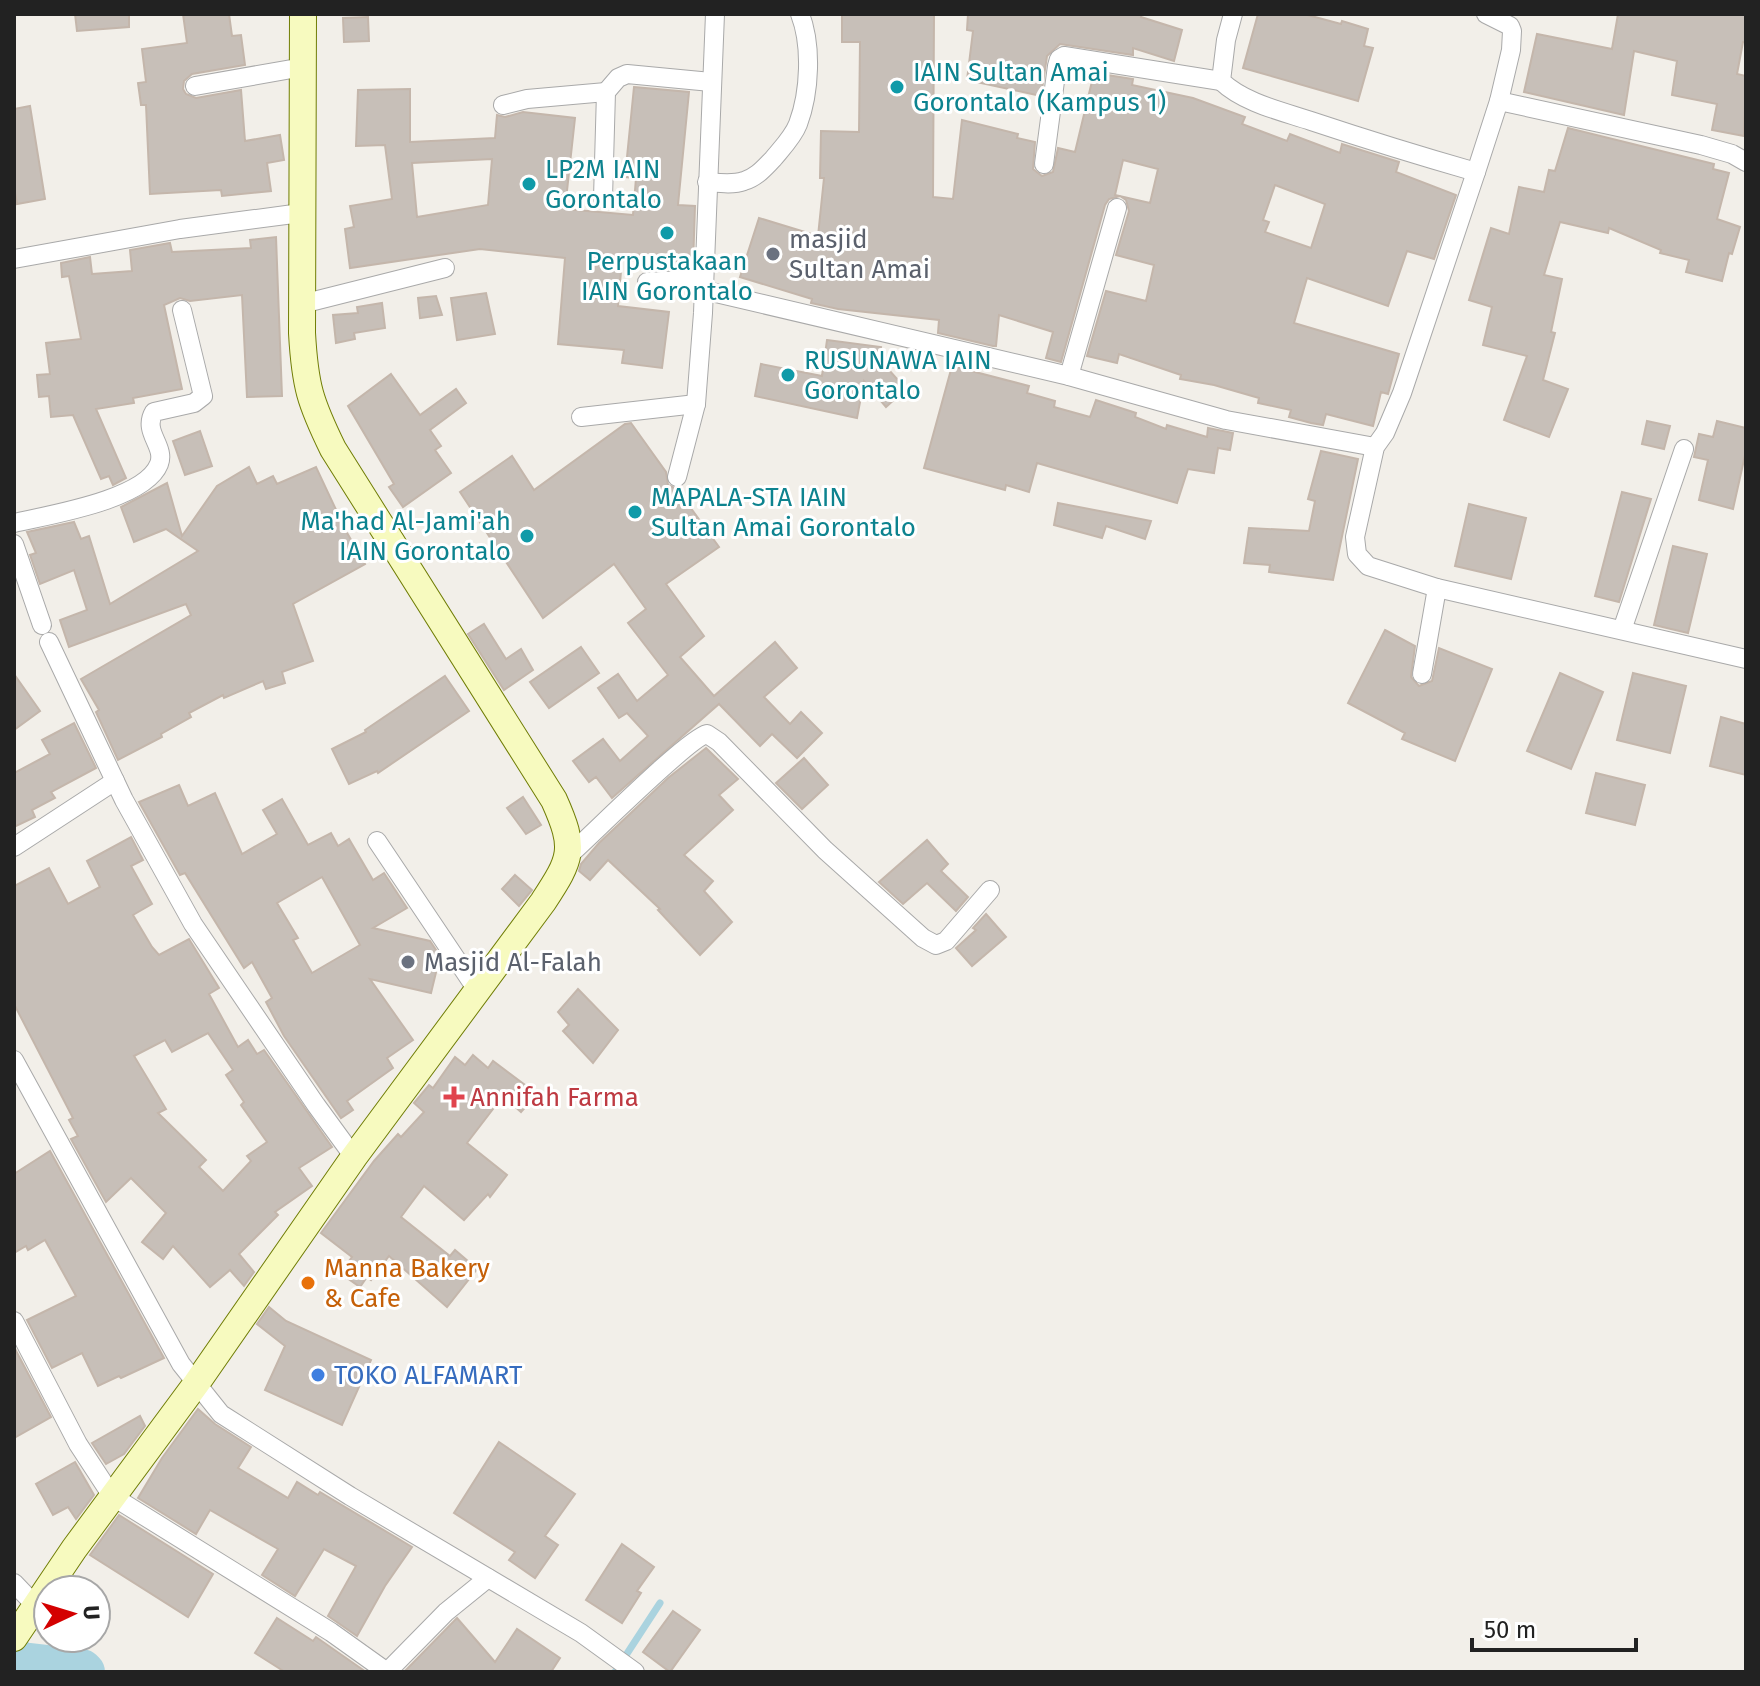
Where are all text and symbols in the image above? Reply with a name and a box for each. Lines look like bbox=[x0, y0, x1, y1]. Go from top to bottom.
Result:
place label: IAIN Sultan Amai Gorontalo (Kampus 1) bbox=[913, 57, 1166, 118]
marker: IAIN Sultan Amai Gorontalo (Kampus 1) bbox=[888, 78, 906, 96]
place label: LP2M IAIN Gorontalo bbox=[545, 154, 662, 215]
marker: LP2M IAIN Gorontalo bbox=[520, 175, 538, 193]
marker: Perpustakaan IAIN Gorontalo bbox=[658, 224, 676, 242]
place label: masjid Sultan Amai bbox=[789, 224, 930, 285]
marker: masjid Sultan Amai bbox=[764, 245, 782, 263]
place label: Perpustakaan IAIN Gorontalo bbox=[581, 246, 753, 307]
place label: RUSUNAWA IAIN Gorontalo bbox=[804, 345, 992, 406]
marker: RUSUNAWA IAIN Gorontalo bbox=[779, 366, 797, 384]
place label: MAPALA-STA IAIN Sultan Amai Gorontalo bbox=[651, 482, 916, 543]
marker: MAPALA-STA IAIN Sultan Amai Gorontalo bbox=[626, 503, 644, 521]
place label: Ma'had Al-Jami'ah IAIN Gorontalo bbox=[301, 506, 511, 567]
marker: Ma'had Al-Jami'ah IAIN Gorontalo bbox=[518, 527, 536, 545]
place label: Masjid Al-Falah bbox=[424, 947, 602, 978]
marker: Masjid Al-Falah bbox=[399, 953, 417, 971]
place label: Annifah Farma bbox=[470, 1082, 639, 1113]
marker: Annifah Farma bbox=[445, 1088, 463, 1106]
place label: Manna Bakery & Cafe bbox=[324, 1253, 490, 1314]
marker: Manna Bakery & Cafe bbox=[299, 1274, 317, 1292]
place label: TOKO ALFAMART bbox=[334, 1360, 523, 1391]
marker: TOKO ALFAMART bbox=[309, 1366, 327, 1384]
north arrow bbox=[32, 1574, 112, 1654]
scale bar bbox=[1472, 1602, 1636, 1652]
text: U bbox=[77, 1605, 105, 1621]
text: 50 m bbox=[1484, 1616, 1536, 1644]

